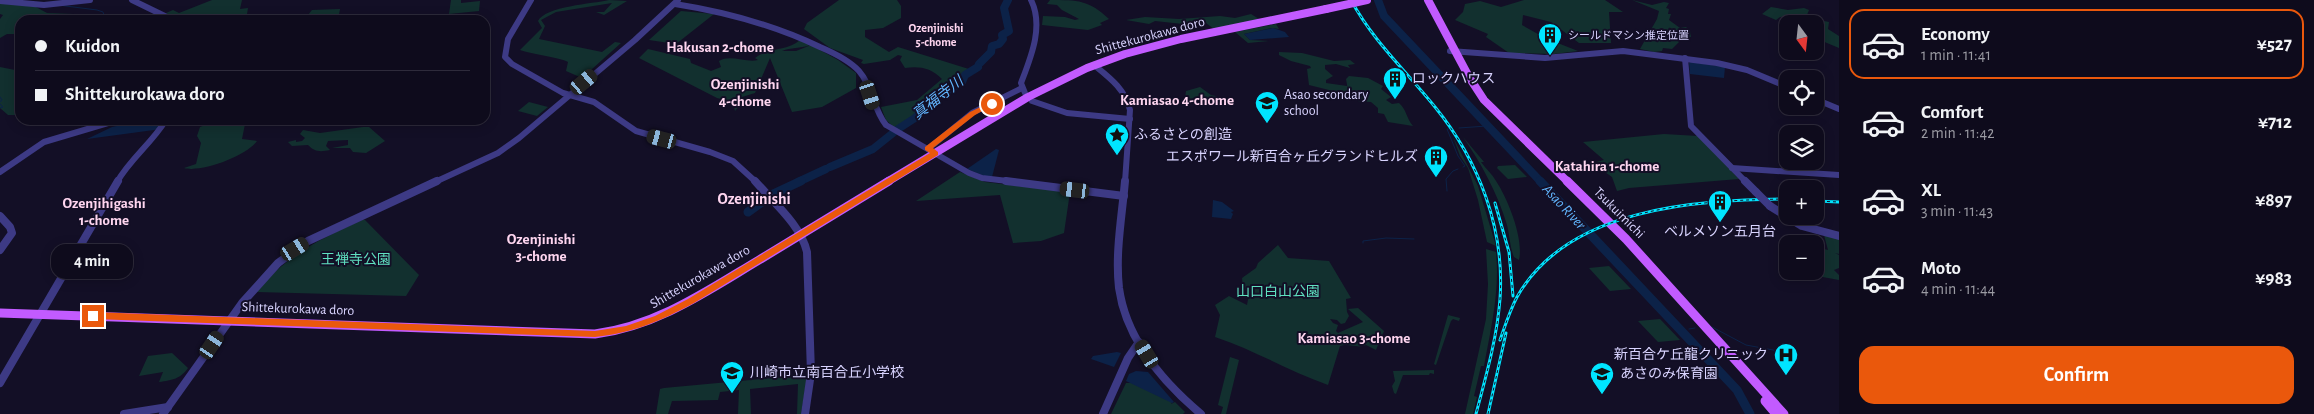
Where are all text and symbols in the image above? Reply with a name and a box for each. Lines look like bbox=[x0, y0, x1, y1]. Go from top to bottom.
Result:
street label: Shittekurokawa doro bbox=[1094, 15, 1206, 57]
north arrow bbox=[1779, 15, 1824, 60]
map controls bbox=[1779, 15, 1824, 280]
district label: Ozenjinishi 5-chome bbox=[909, 22, 963, 48]
building icon: シールドマシン推定位置 bbox=[1537, 22, 1563, 56]
icon: car bbox=[1861, 22, 1906, 67]
text: Economy bbox=[1921, 25, 1990, 44]
place label: シールドマシン推定位置 bbox=[1568, 29, 1689, 41]
text: ¥527 bbox=[2257, 35, 2292, 54]
text: Kuidon bbox=[65, 37, 120, 56]
district label: Hakusan 2-chome bbox=[666, 40, 774, 55]
text: 1 min · 11:41 bbox=[1921, 47, 1991, 63]
building icon: ロックハウス bbox=[1382, 66, 1408, 100]
car bbox=[567, 67, 600, 97]
button: locate bbox=[1779, 70, 1824, 115]
place label: ロックハウス bbox=[1412, 71, 1495, 86]
water label: 真福寺川 bbox=[909, 72, 968, 122]
district label: Ozenjinishi 4-chome bbox=[711, 77, 779, 109]
car bbox=[858, 78, 881, 112]
text: Shittekurokawa doro bbox=[65, 85, 225, 104]
place label: Asao secondary school bbox=[1284, 88, 1368, 118]
school or university icon: Asao secondary school bbox=[1254, 90, 1280, 124]
route start bbox=[981, 93, 1003, 115]
district label: Kamiasao 4-chome bbox=[1120, 93, 1234, 108]
icon: car bbox=[1861, 100, 1906, 145]
text: Comfort bbox=[1921, 103, 1983, 122]
text: ¥712 bbox=[2258, 113, 2292, 132]
place icon: ふるさとの創造 bbox=[1104, 122, 1130, 156]
button: layers bbox=[1779, 125, 1824, 170]
text: 2 min · 11:42 bbox=[1921, 125, 1994, 141]
place label: ふるさとの創造 bbox=[1134, 127, 1232, 142]
car bbox=[645, 128, 678, 150]
building icon: エスポワール新百合ヶ丘グランドヒルズ bbox=[1423, 144, 1449, 178]
place label: エスポワール新百合ヶ丘グランドヒルズ bbox=[1166, 148, 1418, 164]
district label: Katahira 1-chome bbox=[1555, 159, 1659, 174]
icon: car bbox=[1861, 178, 1906, 223]
button: + bbox=[1779, 180, 1824, 225]
car bbox=[1059, 181, 1090, 199]
water label: Asao River bbox=[1539, 181, 1589, 233]
text: XL bbox=[1921, 181, 1941, 200]
street label: Tsukuimichi bbox=[1591, 185, 1647, 241]
building icon: ベルメソン五月台 bbox=[1707, 189, 1733, 223]
district label: Ozenjinishi bbox=[717, 191, 791, 208]
text: ¥897 bbox=[2255, 191, 2292, 210]
district label: Ozenjihigashi 1-chome bbox=[62, 196, 146, 228]
text: 3 min · 11:43 bbox=[1921, 203, 1993, 219]
place label: ベルメソン五月台 bbox=[1664, 223, 1776, 239]
district label: Ozenjinishi 3-chome bbox=[507, 232, 575, 264]
car bbox=[278, 235, 311, 263]
button: − bbox=[1779, 235, 1824, 280]
street label: Shittekurokawa doro bbox=[648, 243, 752, 311]
callout: 4 min bbox=[52, 244, 134, 278]
park label: 王禅寺公園 bbox=[321, 252, 391, 267]
text: 4 min bbox=[74, 253, 110, 269]
icon: car bbox=[1861, 256, 1906, 301]
text: Moto bbox=[1921, 259, 1961, 278]
text: ¥983 bbox=[2255, 269, 2292, 288]
text: 4 min · 11:44 bbox=[1921, 281, 1995, 297]
park label: 山口白山公園 bbox=[1236, 284, 1320, 299]
street label: Shittekurokawa doro bbox=[241, 300, 355, 318]
route end bbox=[82, 305, 104, 327]
car bbox=[197, 328, 226, 362]
district label: Kamiasao 3-chome bbox=[1298, 331, 1410, 346]
car bbox=[1132, 337, 1161, 371]
hospital icon: 新百合ケ丘龍クリニック bbox=[1773, 342, 1799, 376]
button: Confirm bbox=[1859, 346, 2294, 404]
place label: 新百合ケ丘龍クリニック bbox=[1614, 347, 1768, 362]
school or university icon: 川崎市立南百合丘小学校 bbox=[719, 360, 745, 394]
school or university icon: あさのみ保育園 bbox=[1589, 361, 1615, 395]
place label: 川崎市立南百合丘小学校 bbox=[750, 365, 904, 380]
place label: あさのみ保育園 bbox=[1620, 366, 1718, 381]

